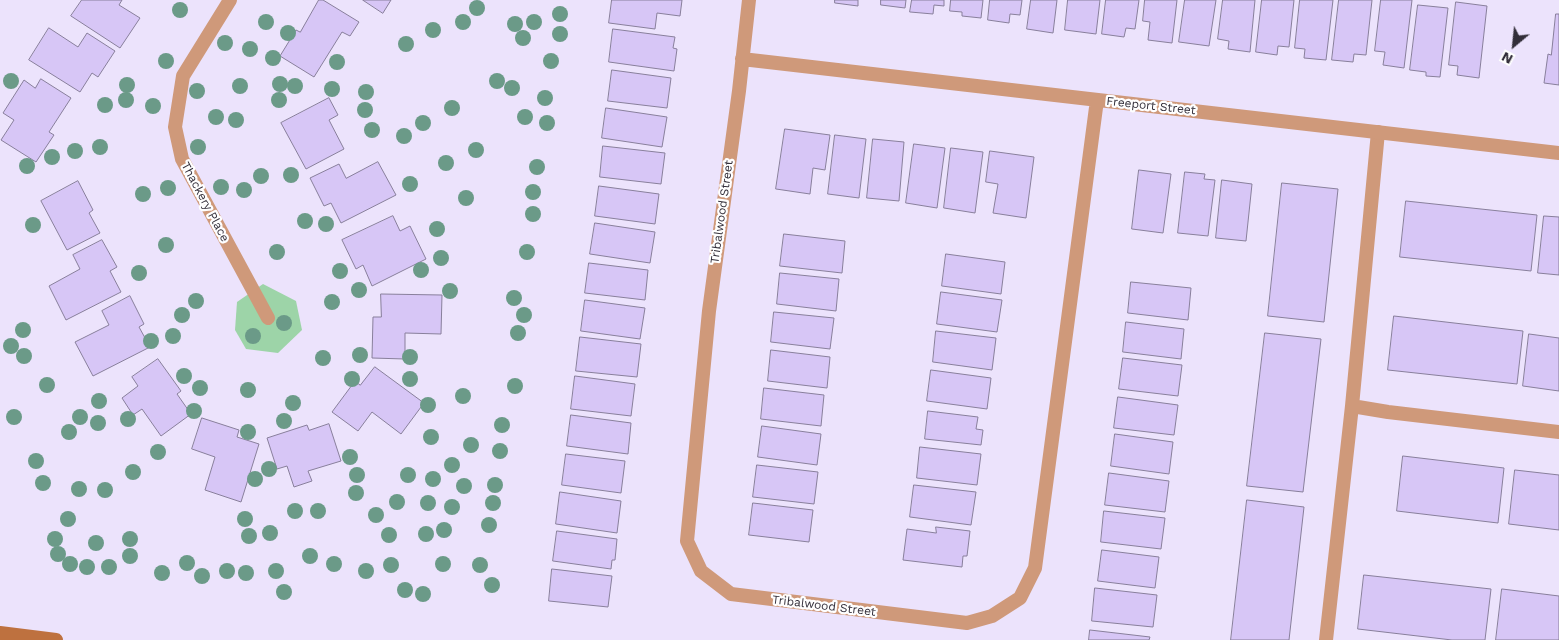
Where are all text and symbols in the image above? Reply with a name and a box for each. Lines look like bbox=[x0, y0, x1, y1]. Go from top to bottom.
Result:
north arrow bbox=[1489, 20, 1539, 70]
text: N bbox=[1499, 49, 1515, 68]
street label: Freeport Street bbox=[1106, 94, 1196, 118]
street label: Tribalwood Street bbox=[708, 159, 736, 265]
street label: Thackery Place bbox=[178, 160, 232, 244]
street label: Tribalwood Street bbox=[771, 593, 877, 619]

